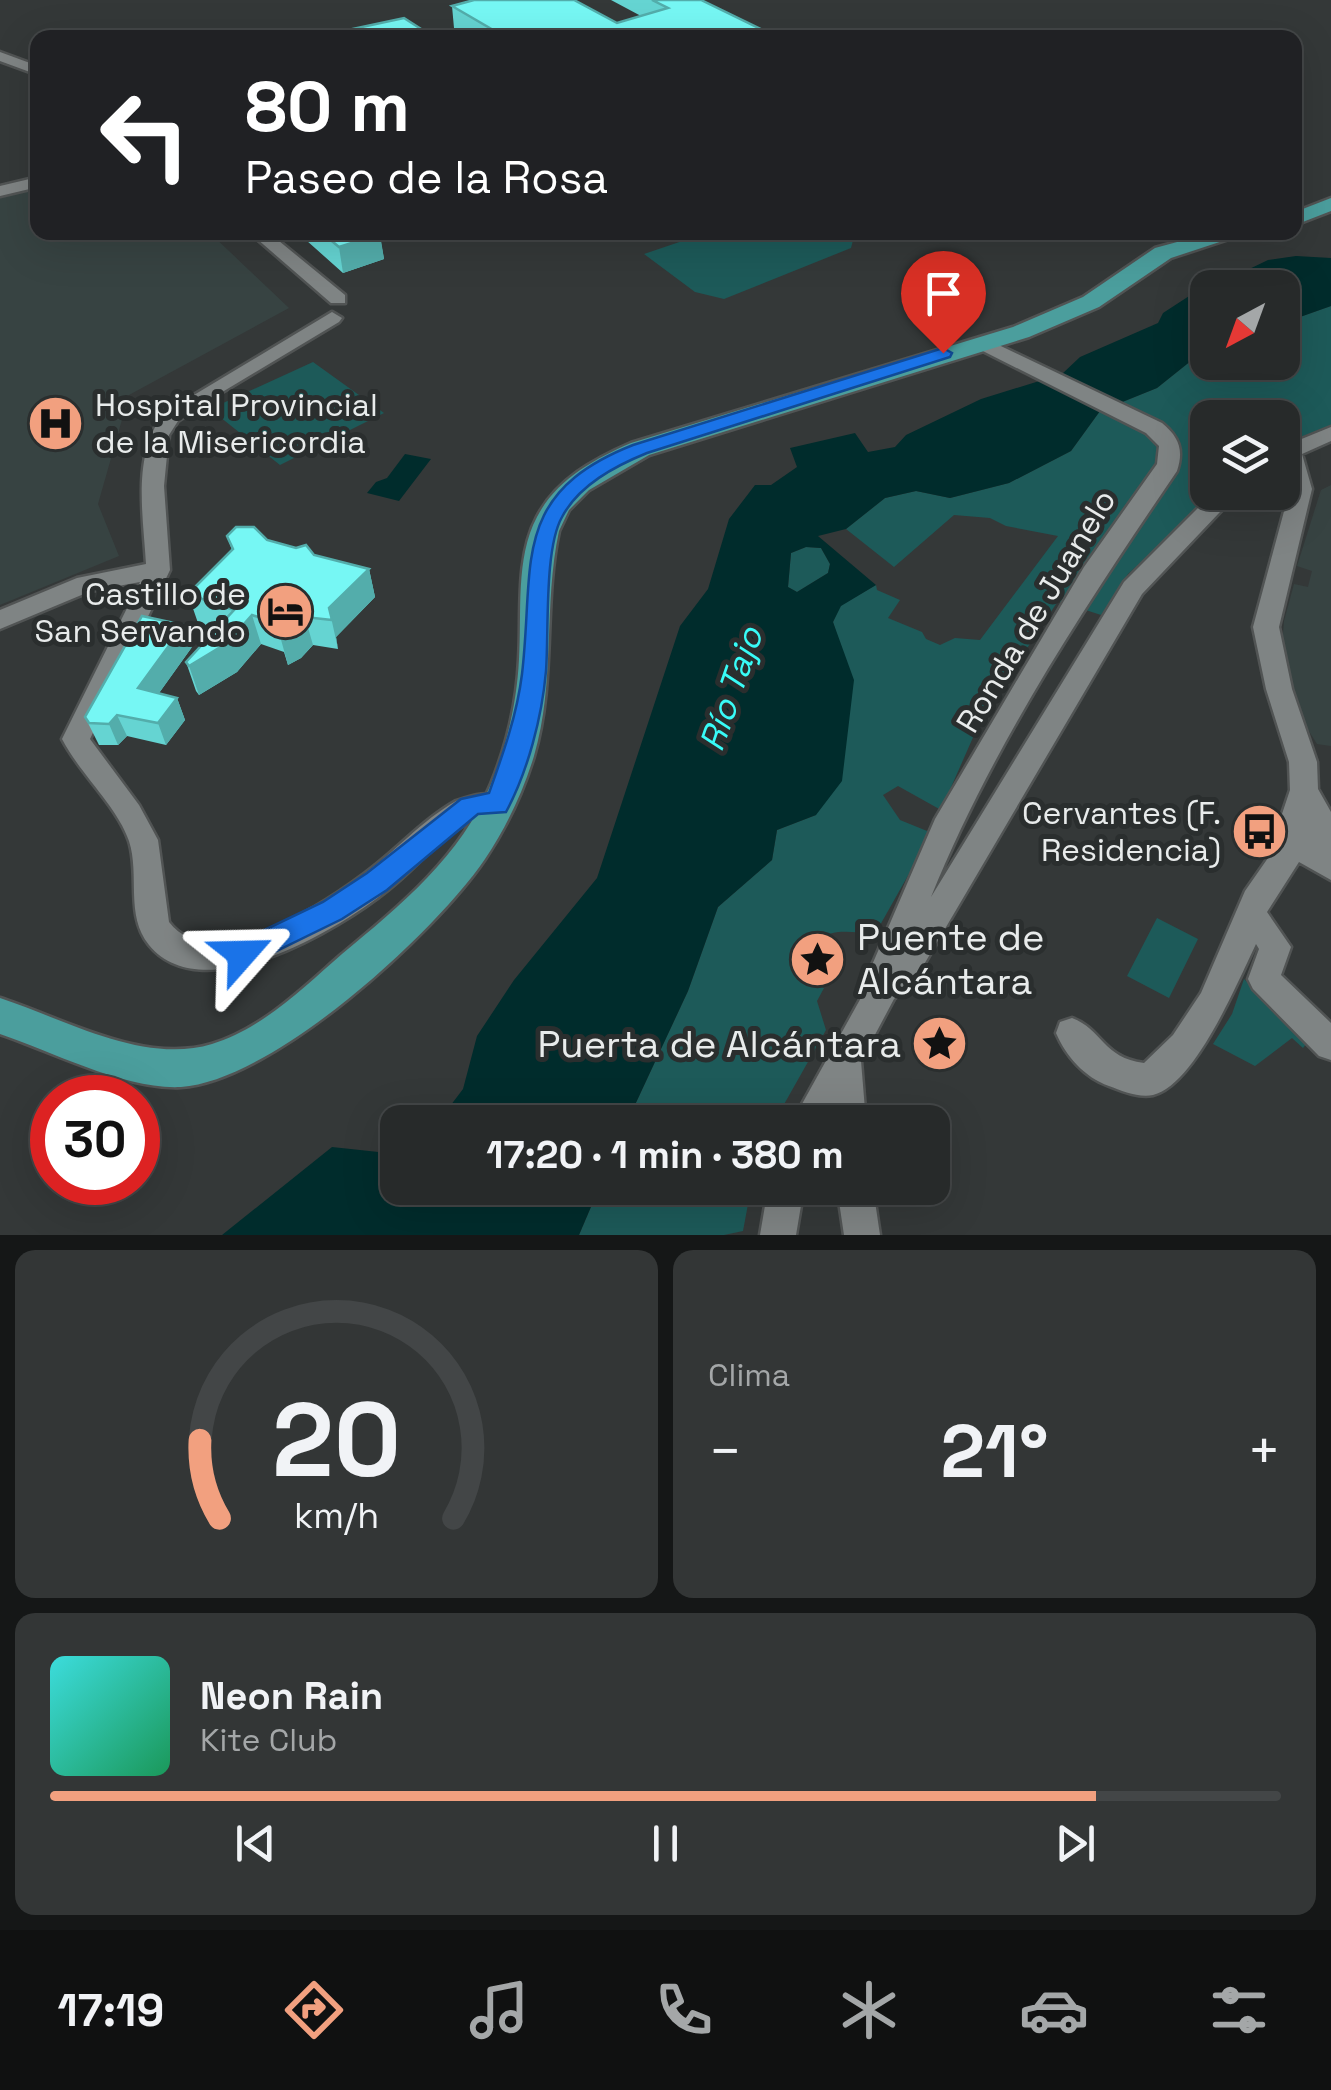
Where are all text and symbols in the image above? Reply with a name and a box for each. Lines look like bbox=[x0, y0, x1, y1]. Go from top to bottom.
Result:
text: 80 m bbox=[245, 62, 410, 151]
icon: left bbox=[80, 70, 210, 200]
text: Paseo de la Rosa bbox=[245, 149, 608, 206]
pin bbox=[901, 251, 986, 354]
icon: arrive bbox=[916, 266, 971, 321]
north arrow bbox=[1190, 270, 1300, 380]
map controls bbox=[1190, 270, 1300, 510]
place label: Hospital Provincial de la Misericordia bbox=[95, 385, 378, 462]
hospital icon: Hospital Provincial de la Misericordia bbox=[26, 393, 86, 453]
button: layers bbox=[1190, 400, 1300, 510]
street label: Ronda de Juanelo bbox=[948, 482, 1124, 740]
place label: Castillo de San Servando bbox=[34, 574, 246, 651]
hotel icon: Castillo de San Servando bbox=[255, 582, 315, 642]
water label: Río Tajo bbox=[689, 620, 773, 757]
place label: Cervantes (F. Residencia) bbox=[1022, 793, 1221, 870]
bus stop icon: Cervantes (F. Residencia) bbox=[1230, 801, 1290, 861]
position arrow bbox=[190, 902, 294, 1006]
place label: Puente de Alcántara bbox=[857, 913, 1044, 1005]
place icon: Puente de Alcántara bbox=[788, 929, 848, 989]
place icon: Puerta de Alcántara bbox=[910, 1014, 970, 1074]
place label: Puerta de Alcántara bbox=[538, 1020, 901, 1068]
speed limit sign: 30 bbox=[30, 1075, 160, 1205]
text: 17:20 · 1 min · 380 m bbox=[486, 1131, 844, 1179]
text: Clima bbox=[708, 1355, 790, 1395]
text: 20 bbox=[272, 1374, 401, 1506]
text: 21° bbox=[940, 1403, 1049, 1499]
text: − bbox=[708, 1416, 742, 1486]
text: + bbox=[1247, 1416, 1281, 1486]
text: km/h bbox=[294, 1493, 379, 1538]
text: Neon Rain bbox=[200, 1672, 383, 1720]
text: Kite Club bbox=[200, 1720, 337, 1760]
icon: previous bbox=[228, 1816, 283, 1871]
icon: pause bbox=[638, 1816, 693, 1871]
icon: next bbox=[1048, 1816, 1103, 1871]
icon: directions bbox=[279, 1975, 349, 2045]
icon: music bbox=[464, 1975, 534, 2045]
icon: phone bbox=[649, 1975, 719, 2045]
icon: climate bbox=[834, 1975, 904, 2045]
icon: car bbox=[1019, 1975, 1089, 2045]
icon: filters bbox=[1204, 1975, 1274, 2045]
text: 17:19 bbox=[57, 1982, 164, 2039]

